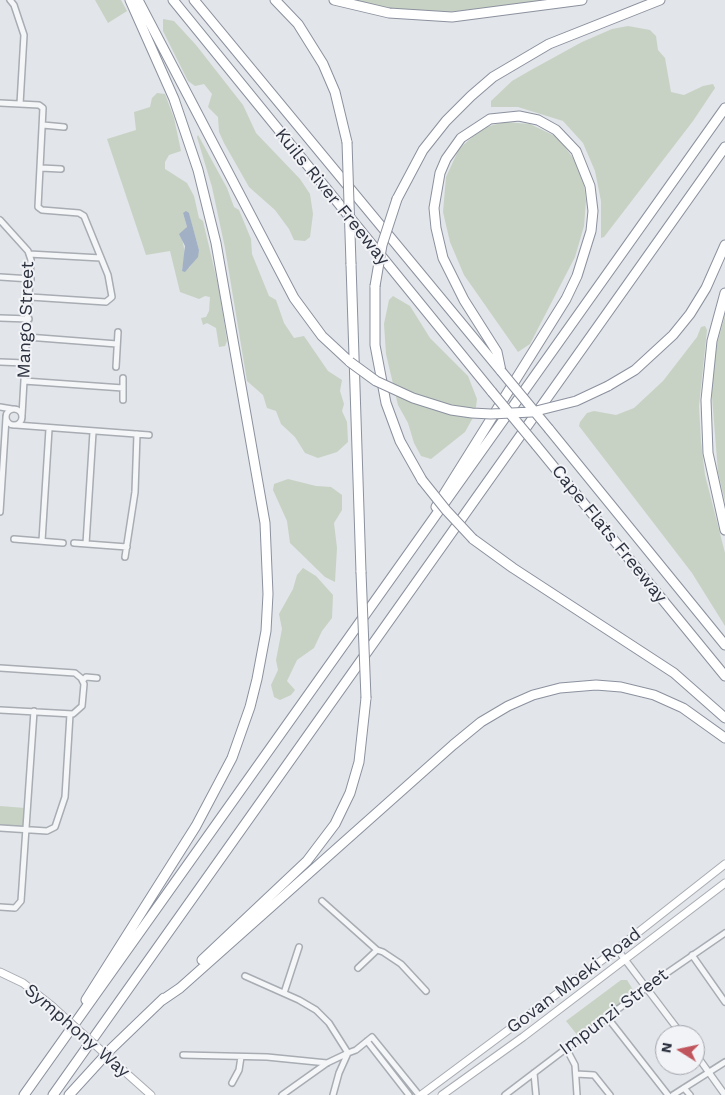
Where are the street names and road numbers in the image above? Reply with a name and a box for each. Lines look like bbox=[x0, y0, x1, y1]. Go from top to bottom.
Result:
street label: Kuils River Freeway bbox=[270, 124, 394, 270]
street label: Mango Street bbox=[13, 261, 39, 379]
street label: Cape Flats Freeway bbox=[547, 461, 671, 607]
street label: Govan Mbeki Road bbox=[503, 923, 645, 1039]
street label: Impunzi Street bbox=[555, 964, 673, 1060]
street label: Symphony Way bbox=[20, 979, 134, 1083]

